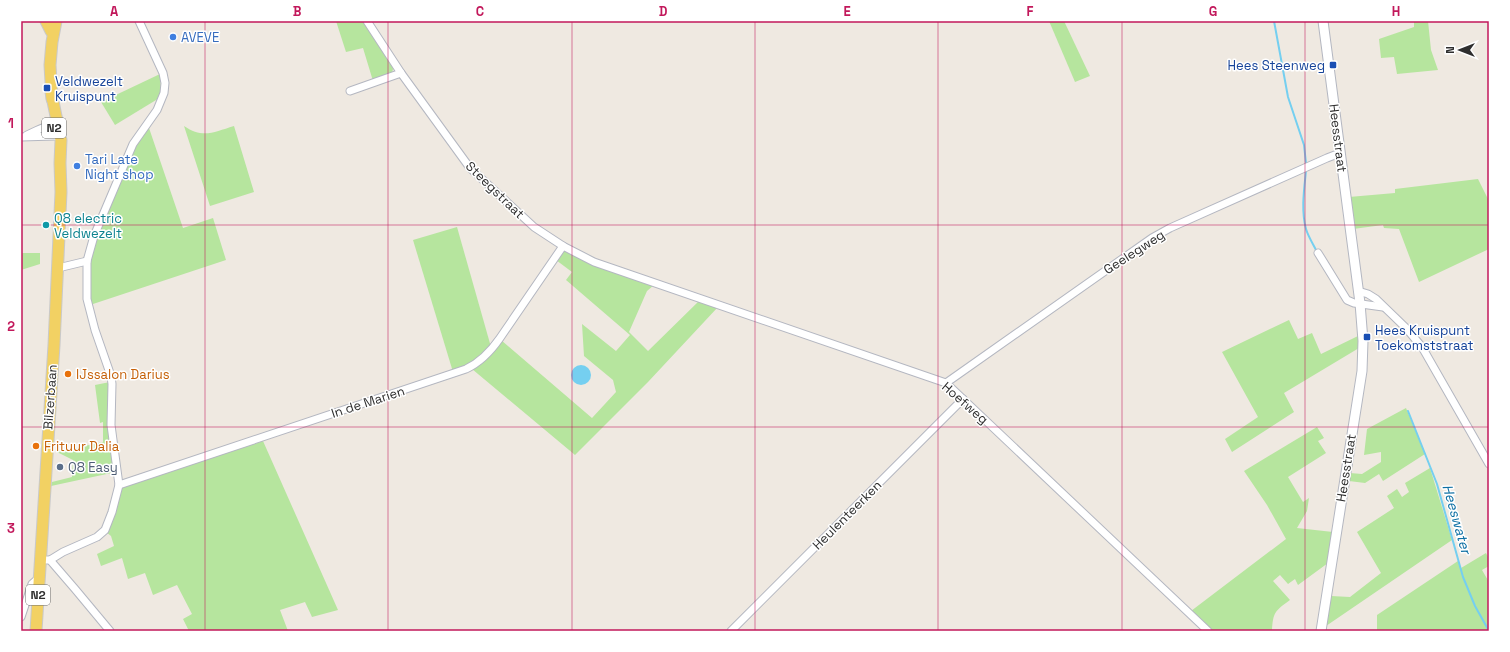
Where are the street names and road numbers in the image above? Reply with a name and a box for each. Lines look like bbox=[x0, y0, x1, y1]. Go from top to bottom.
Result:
street label: Heesstraat bbox=[1325, 103, 1351, 173]
road number: N2 bbox=[42, 118, 66, 138]
street label: Steegstraat bbox=[462, 158, 528, 222]
street label: Geelegweg bbox=[1100, 226, 1168, 278]
street label: Bilzerbaan bbox=[39, 364, 61, 430]
street label: Hoefweg bbox=[938, 378, 992, 428]
street label: In de Marien bbox=[329, 382, 407, 422]
street label: Heesstraat bbox=[1332, 433, 1360, 503]
street label: Heulenteerken bbox=[809, 477, 885, 553]
road number: N2 bbox=[26, 585, 50, 605]

